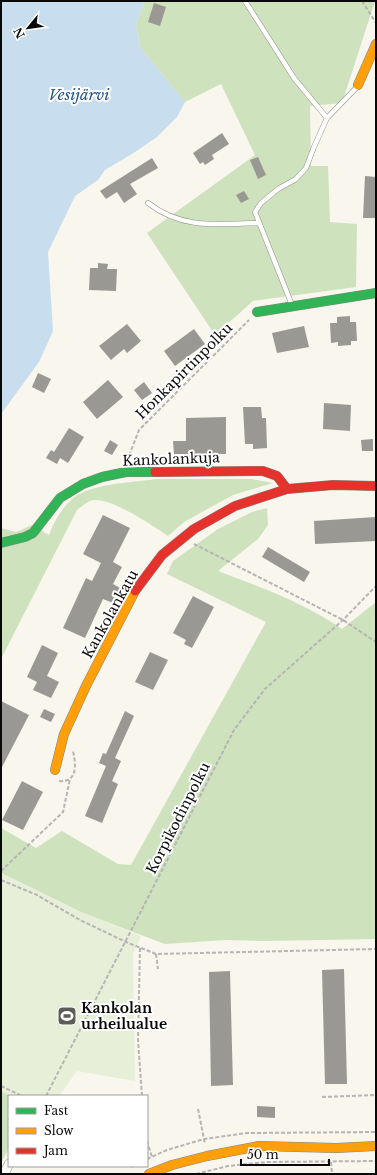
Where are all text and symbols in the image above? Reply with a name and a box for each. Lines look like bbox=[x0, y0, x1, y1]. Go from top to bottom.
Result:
north arrow bbox=[8, 8, 48, 48]
text: N bbox=[10, 24, 28, 41]
water label: Vesijärvi bbox=[49, 85, 110, 104]
street label: Honkapirtinpolku bbox=[132, 318, 237, 423]
street label: Kankolankuja bbox=[122, 448, 220, 470]
street label: Kankolankatu bbox=[78, 566, 142, 661]
street label: Korpikodinpolku bbox=[142, 759, 214, 877]
place label: Kankolan urheilualue bbox=[81, 999, 167, 1033]
sports icon: Kankolan urheilualue bbox=[56, 1005, 78, 1027]
legend bbox=[8, 1095, 148, 1167]
text: Fast bbox=[44, 1103, 69, 1118]
text: Slow bbox=[44, 1123, 74, 1138]
scale bar bbox=[241, 1141, 329, 1167]
text: Jam bbox=[42, 1143, 68, 1158]
text: 50 m bbox=[247, 1147, 279, 1162]

